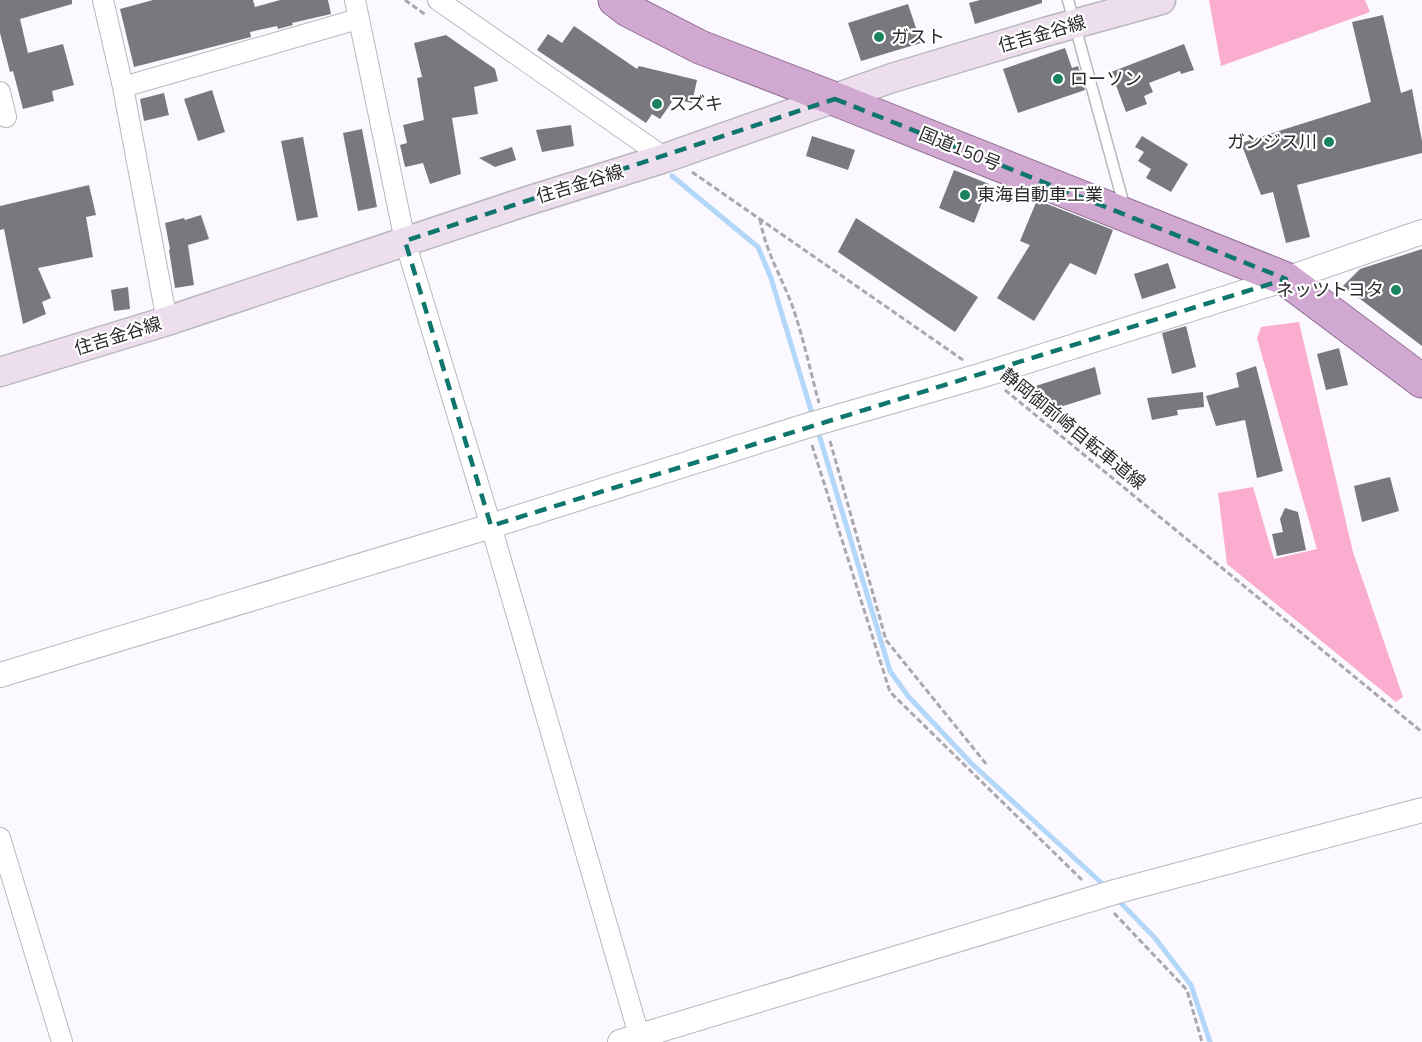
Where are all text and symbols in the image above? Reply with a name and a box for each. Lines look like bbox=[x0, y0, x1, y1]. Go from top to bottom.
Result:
street label: 住吉金谷線 bbox=[995, 10, 1089, 58]
place label: ガスト bbox=[891, 25, 945, 49]
marker: ガスト bbox=[872, 30, 886, 44]
place label: ローソン bbox=[1070, 67, 1142, 91]
marker: ローソン bbox=[1051, 72, 1065, 86]
place label: スズキ bbox=[669, 92, 723, 116]
marker: スズキ bbox=[650, 97, 664, 111]
street label: 国道150号 bbox=[915, 122, 1005, 176]
place label: ガンジス川 bbox=[1227, 130, 1317, 154]
marker: ガンジス川 bbox=[1322, 135, 1336, 149]
street label: 住吉金谷線 bbox=[533, 159, 627, 209]
place label: 東海自動車工業 bbox=[977, 183, 1103, 207]
marker: 東海自動車工業 bbox=[958, 188, 972, 202]
place label: ネッツトヨタ bbox=[1276, 278, 1384, 302]
marker: ネッツトヨタ bbox=[1389, 283, 1403, 297]
street label: 住吉金谷線 bbox=[71, 311, 165, 361]
street label: 静岡御前崎自転車道線 bbox=[996, 363, 1150, 495]

